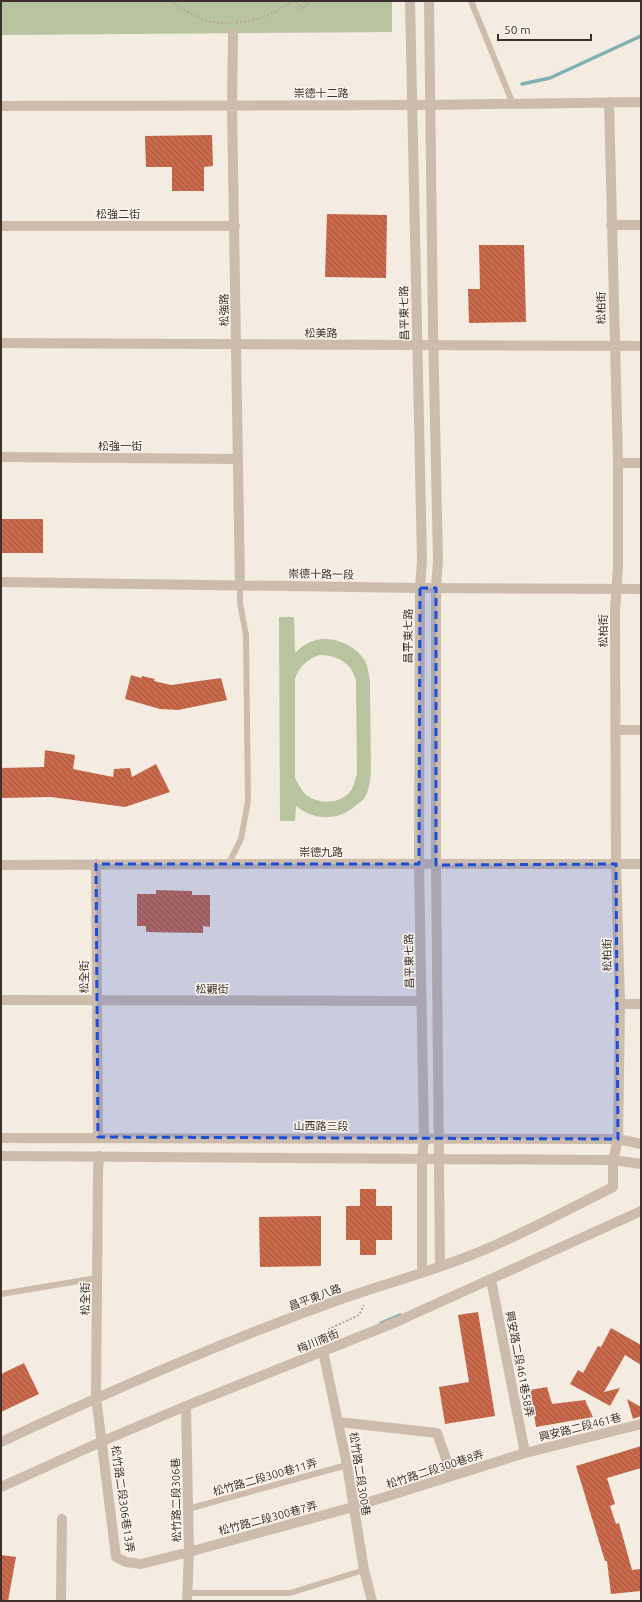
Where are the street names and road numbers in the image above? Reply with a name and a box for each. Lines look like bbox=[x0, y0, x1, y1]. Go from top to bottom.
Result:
street label: 崇德十二路 bbox=[294, 87, 349, 99]
street label: 松強二街 bbox=[96, 208, 140, 220]
street label: 昌平東七路 bbox=[398, 285, 410, 341]
street label: 松柏街 bbox=[595, 291, 607, 325]
street label: 松強路 bbox=[218, 293, 230, 327]
street label: 松美路 bbox=[305, 327, 338, 339]
street label: 松強一街 bbox=[98, 440, 142, 452]
street label: 崇德十路一段 bbox=[288, 567, 354, 581]
street label: 昌平東七路 bbox=[402, 609, 414, 664]
street label: 松柏街 bbox=[597, 615, 609, 648]
street label: 崇德九路 bbox=[299, 846, 343, 858]
street label: 昌平東七路 bbox=[403, 933, 415, 989]
street label: 松柏街 bbox=[601, 938, 613, 972]
street label: 松全街 bbox=[78, 961, 90, 994]
street label: 松觀街 bbox=[196, 983, 229, 995]
street label: 山西路三段 bbox=[294, 1120, 349, 1132]
street label: 昌平東八路 bbox=[287, 1282, 343, 1312]
street label: 松全街 bbox=[79, 1283, 91, 1316]
street label: 興安路二段461巷58弄 bbox=[504, 1310, 536, 1418]
street label: 梅川南街 bbox=[295, 1327, 341, 1355]
street label: 興安路二段461巷 bbox=[537, 1411, 623, 1443]
street label: 松竹路二段300巷 bbox=[347, 1431, 373, 1517]
street label: 松竹路二段306巷13弄 bbox=[110, 1445, 136, 1553]
street label: 松竹路二段300巷8弄 bbox=[385, 1448, 485, 1490]
street label: 松竹路二段300巷11弄 bbox=[211, 1456, 319, 1498]
street label: 松竹路二段306巷 bbox=[169, 1458, 183, 1542]
street label: 松竹路二段300巷7弄 bbox=[217, 1499, 319, 1537]

